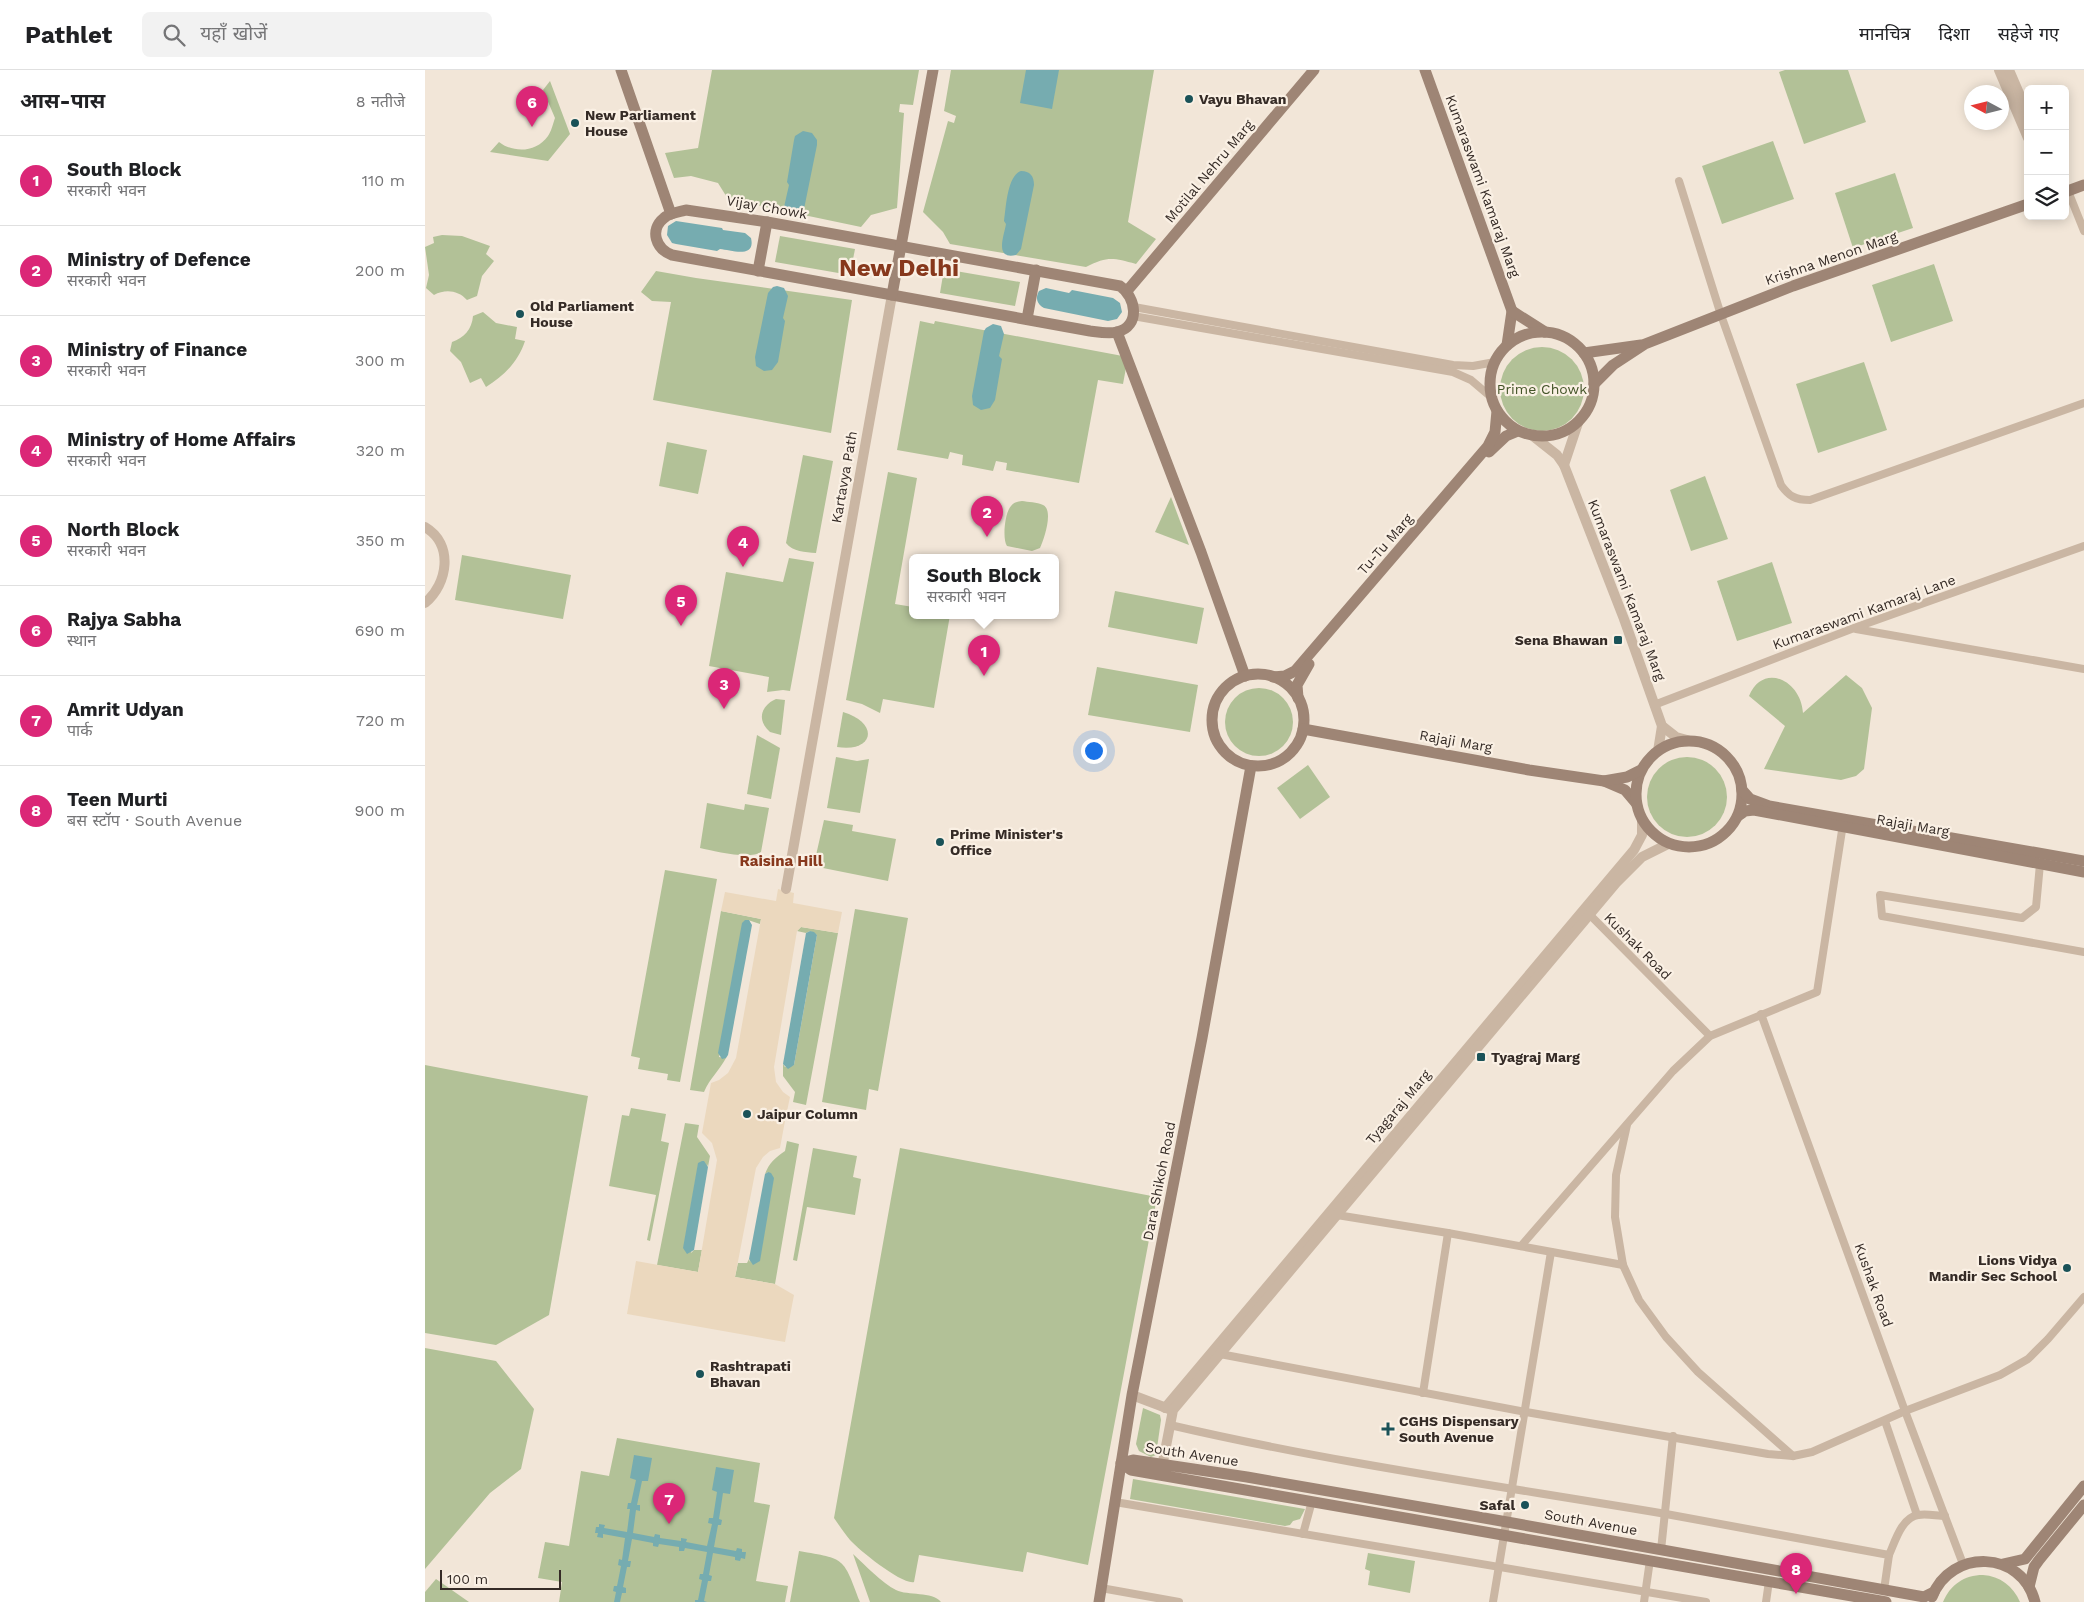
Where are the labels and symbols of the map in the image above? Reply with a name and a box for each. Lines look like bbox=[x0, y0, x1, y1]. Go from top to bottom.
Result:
north arrow bbox=[1964, 85, 2009, 130]
pin: 6 bbox=[516, 86, 548, 127]
place label: Vayu Bhavan bbox=[1199, 91, 1286, 107]
marker: Vayu Bhavan bbox=[1183, 93, 1195, 105]
street label: Kumaraswami Kamaraj Marg bbox=[1442, 93, 1524, 280]
place label: New Parliament House bbox=[585, 107, 696, 139]
street label: Motilal Nehru Marg bbox=[1161, 116, 1257, 226]
marker: New Parliament House bbox=[569, 117, 581, 129]
street label: Vijay Chowk bbox=[725, 192, 809, 222]
street label: Krishna Menon Marg bbox=[1763, 228, 1900, 288]
district label: New Delhi bbox=[839, 254, 959, 282]
place label: Old Parliament House bbox=[530, 298, 634, 330]
marker: Old Parliament House bbox=[514, 308, 526, 320]
park label: Prime Chowk bbox=[1497, 381, 1587, 397]
street label: Kartavya Path bbox=[828, 430, 860, 524]
pin: 2 bbox=[971, 496, 1003, 537]
street label: Kumaraswami Kamaraj Marg bbox=[1585, 497, 1669, 684]
street label: Tu-Tu Marg bbox=[1354, 510, 1416, 578]
pin: 4 bbox=[727, 526, 759, 567]
street label: Kumaraswami Kamaraj Lane bbox=[1770, 571, 1958, 653]
pin: 5 bbox=[665, 585, 697, 626]
place label: Sena Bhawan bbox=[1515, 632, 1608, 648]
marker: Sena Bhawan bbox=[1612, 634, 1624, 646]
pin: 1 bbox=[968, 635, 1000, 676]
pin: 3 bbox=[708, 668, 740, 709]
street label: Rajaji Marg bbox=[1418, 727, 1494, 755]
your location bbox=[1081, 738, 1107, 764]
street label: Rajaji Marg bbox=[1875, 811, 1951, 839]
place label: Prime Minister's Office bbox=[950, 826, 1063, 858]
marker: Prime Minister's Office bbox=[934, 836, 946, 848]
district label: Raisina Hill bbox=[739, 852, 823, 870]
street label: Kushak Road bbox=[1601, 909, 1675, 983]
place label: Tyagraj Marg bbox=[1491, 1049, 1580, 1065]
marker: Tyagraj Marg bbox=[1475, 1051, 1487, 1063]
street label: Tyagaraj Marg bbox=[1362, 1066, 1434, 1147]
place label: Jaipur Column bbox=[757, 1106, 858, 1122]
marker: Jaipur Column bbox=[741, 1108, 753, 1120]
street label: Dara Shikoh Road bbox=[1140, 1120, 1178, 1242]
street label: Kushak Road bbox=[1851, 1241, 1897, 1329]
place label: Lions Vidya Mandir Sec School bbox=[1929, 1252, 2058, 1284]
marker: Lions Vidya Mandir Sec School bbox=[2061, 1262, 2073, 1274]
place label: Rashtrapati Bhavan bbox=[710, 1358, 791, 1390]
marker: Rashtrapati Bhavan bbox=[694, 1368, 706, 1380]
place label: CGHS Dispensary South Avenue bbox=[1399, 1413, 1519, 1445]
marker: CGHS Dispensary South Avenue bbox=[1381, 1422, 1395, 1436]
street label: South Avenue bbox=[1144, 1439, 1240, 1469]
pin: 7 bbox=[653, 1483, 685, 1524]
place label: Safal bbox=[1480, 1497, 1515, 1513]
marker: Safal bbox=[1519, 1499, 1531, 1511]
street label: South Avenue bbox=[1543, 1506, 1639, 1538]
pin: 8 bbox=[1780, 1553, 1812, 1594]
scale bar bbox=[440, 1567, 561, 1590]

